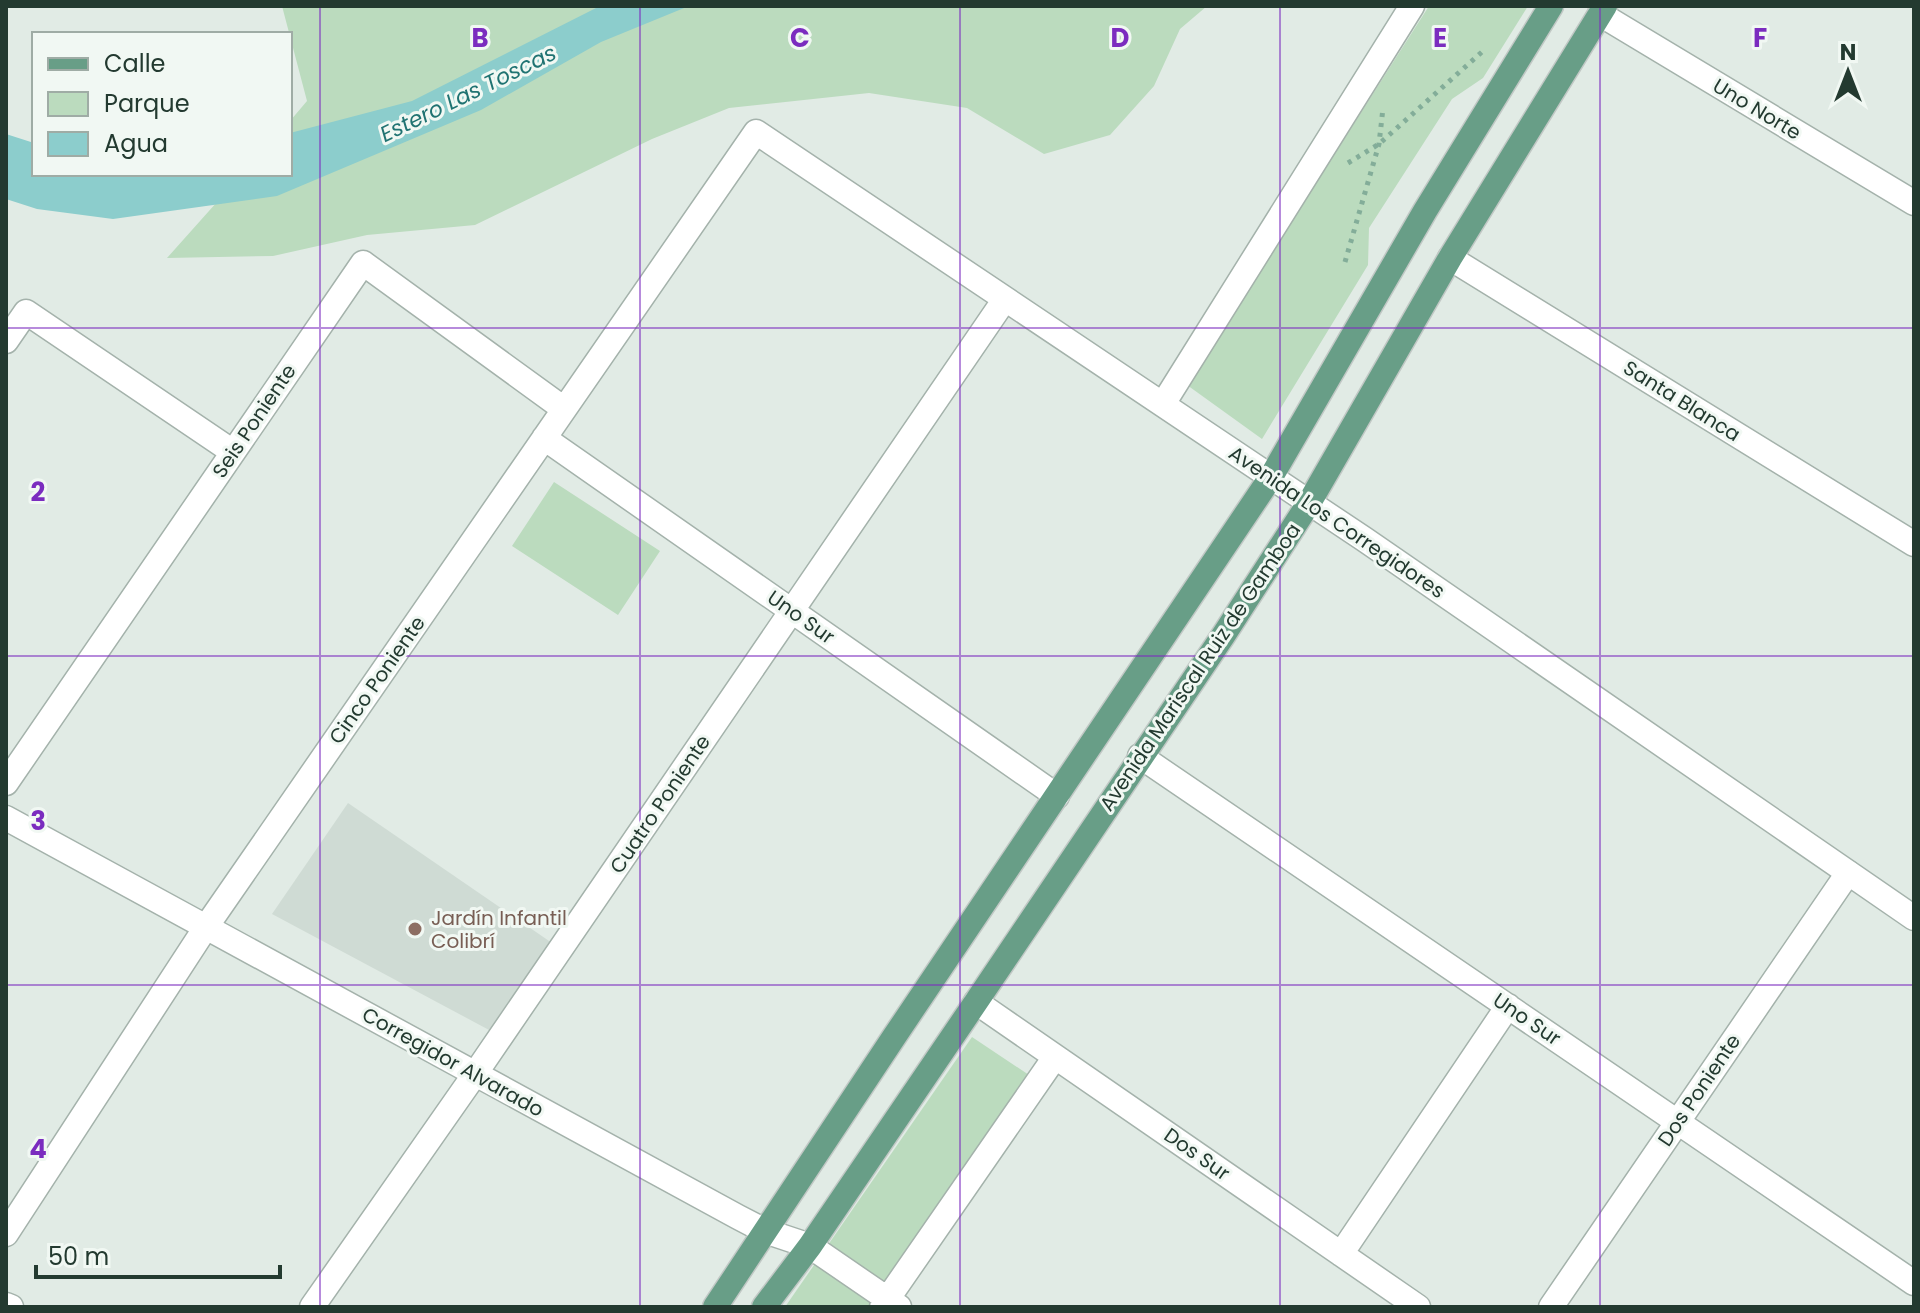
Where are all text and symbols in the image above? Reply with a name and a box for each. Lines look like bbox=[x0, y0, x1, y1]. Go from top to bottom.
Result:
text: B bbox=[471, 20, 489, 56]
text: C bbox=[790, 20, 810, 56]
text: D bbox=[1111, 20, 1130, 56]
text: E bbox=[1433, 20, 1447, 56]
text: F bbox=[1753, 20, 1767, 56]
legend bbox=[32, 32, 292, 176]
north arrow bbox=[1808, 32, 1888, 112]
water label: Estero Las Toscas bbox=[375, 37, 562, 150]
text: N bbox=[1840, 37, 1856, 68]
text: Calle bbox=[104, 47, 165, 80]
street label: Uno Norte bbox=[1708, 72, 1806, 146]
text: Parque bbox=[104, 87, 190, 120]
text: Agua bbox=[104, 127, 168, 160]
street label: Santa Blanca bbox=[1618, 354, 1746, 448]
street label: Seis Poniente bbox=[206, 359, 302, 483]
street label: Avenida Los Corregidores bbox=[1223, 439, 1451, 605]
text: 2 bbox=[31, 474, 46, 510]
street label: Avenida Mariscal Ruiz de Gamboa bbox=[1093, 517, 1307, 817]
street label: Uno Sur bbox=[762, 584, 840, 650]
street label: Cinco Poniente bbox=[322, 610, 432, 750]
street label: Cuatro Poniente bbox=[603, 729, 717, 879]
text: 3 bbox=[30, 803, 46, 839]
place label: Jardín Infantil Colibrí bbox=[431, 904, 567, 955]
marker: Jardín Infantil Colibrí bbox=[406, 920, 424, 938]
street label: Uno Sur bbox=[1487, 986, 1567, 1052]
street label: Corregidor Alvarado bbox=[357, 1000, 549, 1124]
street label: Dos Poniente bbox=[1651, 1028, 1747, 1152]
street label: Dos Sur bbox=[1158, 1121, 1236, 1187]
text: 4 bbox=[29, 1131, 47, 1167]
scale bar bbox=[36, 1229, 280, 1279]
text: 50 m bbox=[48, 1240, 109, 1273]

